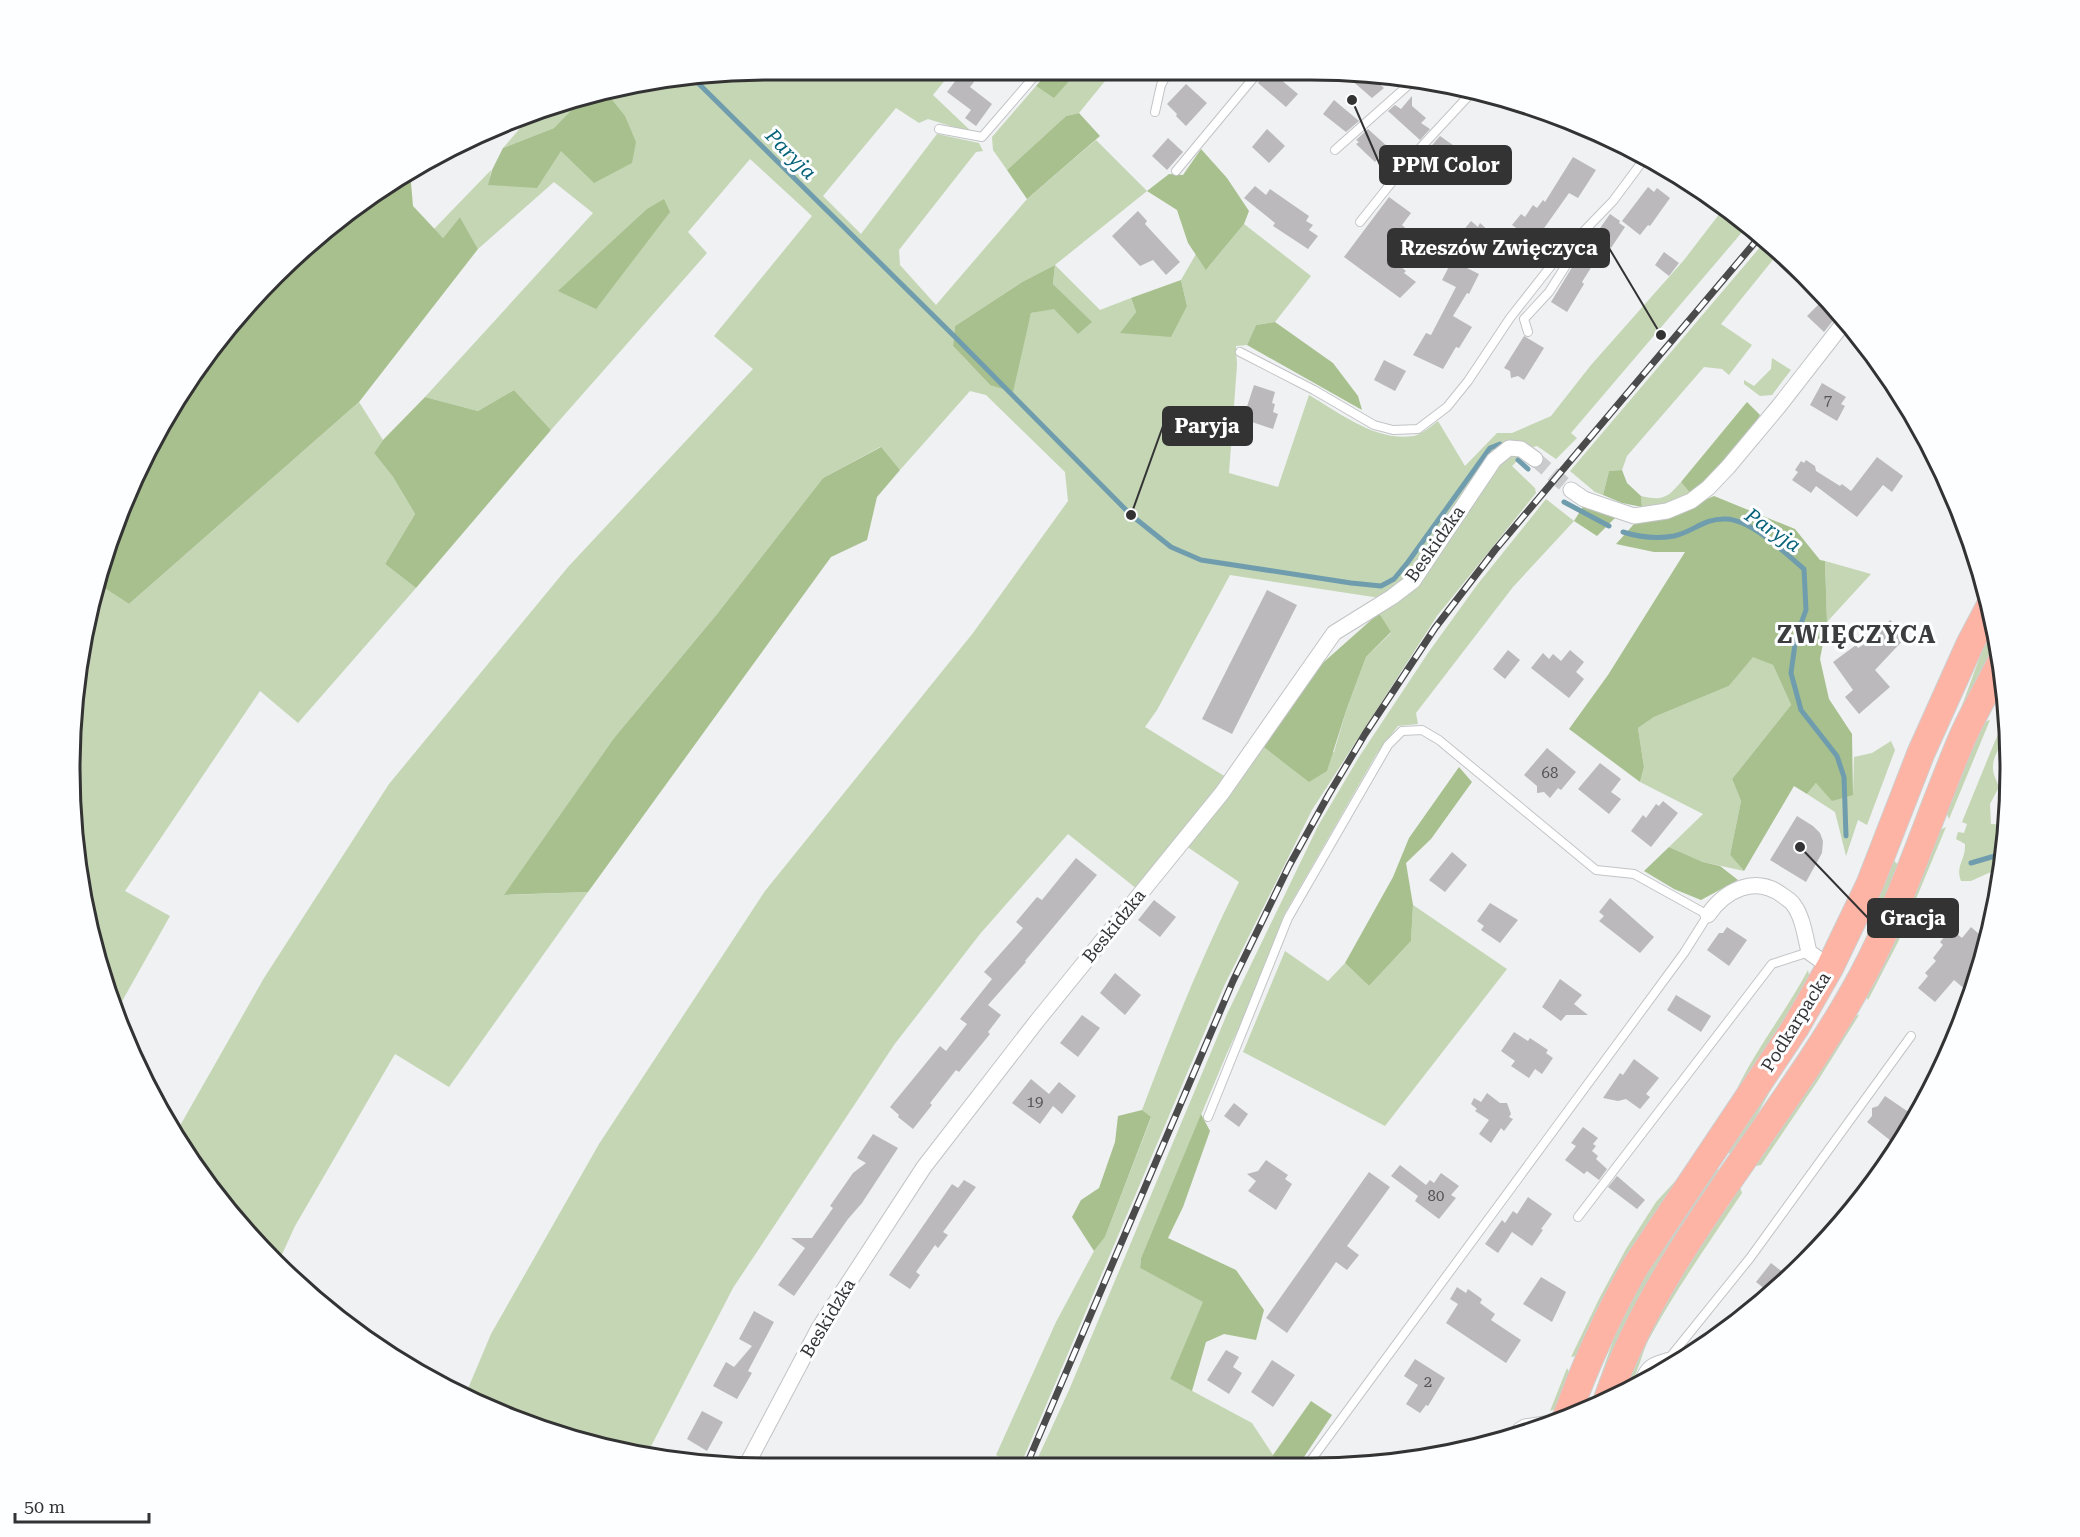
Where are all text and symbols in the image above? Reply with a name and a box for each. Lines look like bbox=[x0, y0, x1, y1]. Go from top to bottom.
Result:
water label: Paryja bbox=[760, 123, 821, 184]
callout: PPM Color bbox=[1380, 146, 1511, 184]
text: PPM Color bbox=[1392, 153, 1500, 177]
callout: Rzeszów Zwięczyca bbox=[1388, 229, 1609, 267]
text: Rzeszów Zwięczyca bbox=[1400, 236, 1598, 260]
house number: 7 bbox=[1824, 391, 1832, 409]
callout: Paryja bbox=[1163, 407, 1252, 445]
text: Paryja bbox=[1175, 414, 1240, 438]
street label: Beskidzka bbox=[1401, 501, 1469, 586]
water label: Paryja bbox=[1740, 502, 1805, 557]
district label: ZWIĘCZYCA bbox=[1777, 621, 1937, 649]
house number: 68 bbox=[1542, 764, 1558, 782]
street label: Beskidzka bbox=[1078, 885, 1150, 967]
callout: Gracja bbox=[1868, 899, 1958, 937]
text: Gracja bbox=[1880, 906, 1946, 930]
street label: Podkarpacka bbox=[1757, 968, 1835, 1075]
house number: 19 bbox=[1027, 1093, 1043, 1111]
house number: 80 bbox=[1428, 1187, 1444, 1205]
street label: Beskidzka bbox=[796, 1274, 859, 1361]
house number: 2 bbox=[1424, 1373, 1432, 1391]
scale bar bbox=[15, 1486, 148, 1524]
text: 50 m bbox=[24, 1496, 65, 1517]

